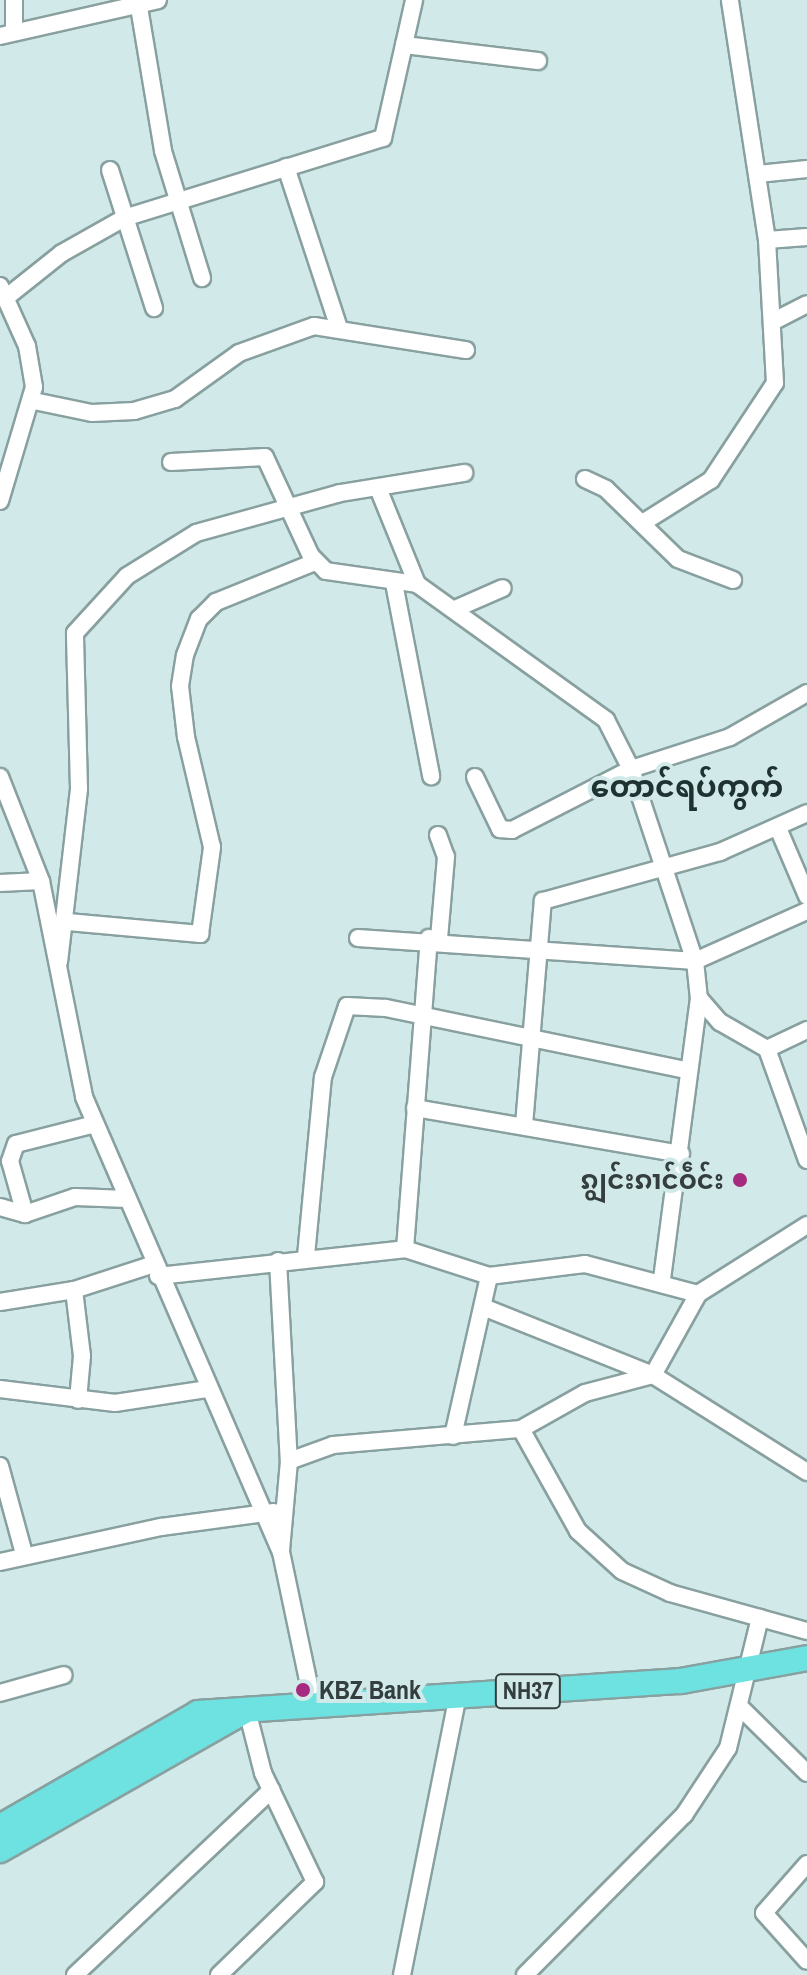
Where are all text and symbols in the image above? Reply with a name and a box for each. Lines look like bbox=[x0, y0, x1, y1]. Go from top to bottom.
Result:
district label: တောင်ရပ်ကွက် bbox=[591, 768, 783, 804]
place label: ၵျွင်းၵၢင်ဝဵင်း bbox=[580, 1164, 724, 1196]
marker: ၵျွင်းၵၢင်ဝဵင်း bbox=[731, 1171, 749, 1189]
road number: NH37 bbox=[494, 1671, 562, 1711]
place label: KBZ Bank bbox=[319, 1674, 421, 1706]
marker: KBZ Bank bbox=[294, 1681, 312, 1699]

